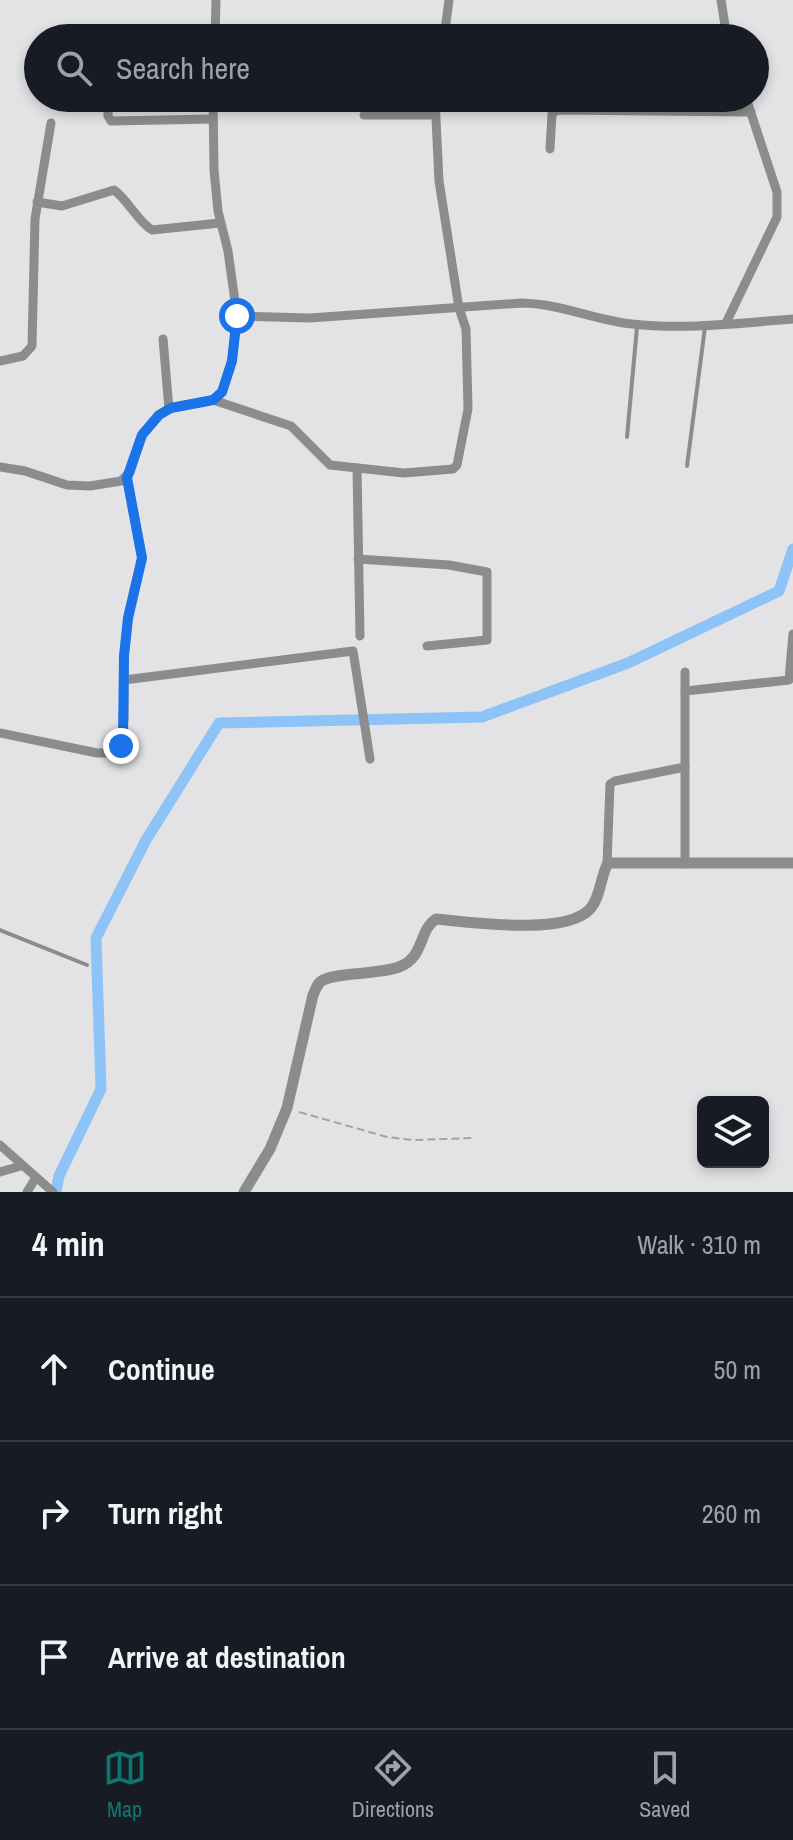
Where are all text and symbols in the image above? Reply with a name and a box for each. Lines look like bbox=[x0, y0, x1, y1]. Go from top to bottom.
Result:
search box bbox=[24, 24, 769, 112]
icon: search bbox=[52, 46, 96, 90]
text: Search here bbox=[116, 48, 250, 88]
route start bbox=[219, 298, 255, 334]
route end bbox=[103, 728, 139, 764]
map controls bbox=[697, 1096, 769, 1168]
button: layers bbox=[697, 1096, 769, 1168]
text: 4 min bbox=[32, 1221, 105, 1267]
text: Walk · 310 m bbox=[637, 1227, 761, 1262]
icon: ahead bbox=[32, 1347, 76, 1391]
text: Continue bbox=[108, 1349, 215, 1389]
text: 50 m bbox=[714, 1352, 761, 1387]
icon: right bbox=[32, 1491, 76, 1535]
text: Turn right bbox=[108, 1493, 222, 1533]
text: 260 m bbox=[702, 1496, 761, 1531]
icon: arrive bbox=[32, 1635, 76, 1679]
text: Arrive at destination bbox=[108, 1637, 346, 1677]
tab: Map bbox=[103, 1746, 147, 1824]
tab: Directions bbox=[352, 1746, 434, 1824]
tab: Saved bbox=[639, 1746, 690, 1824]

